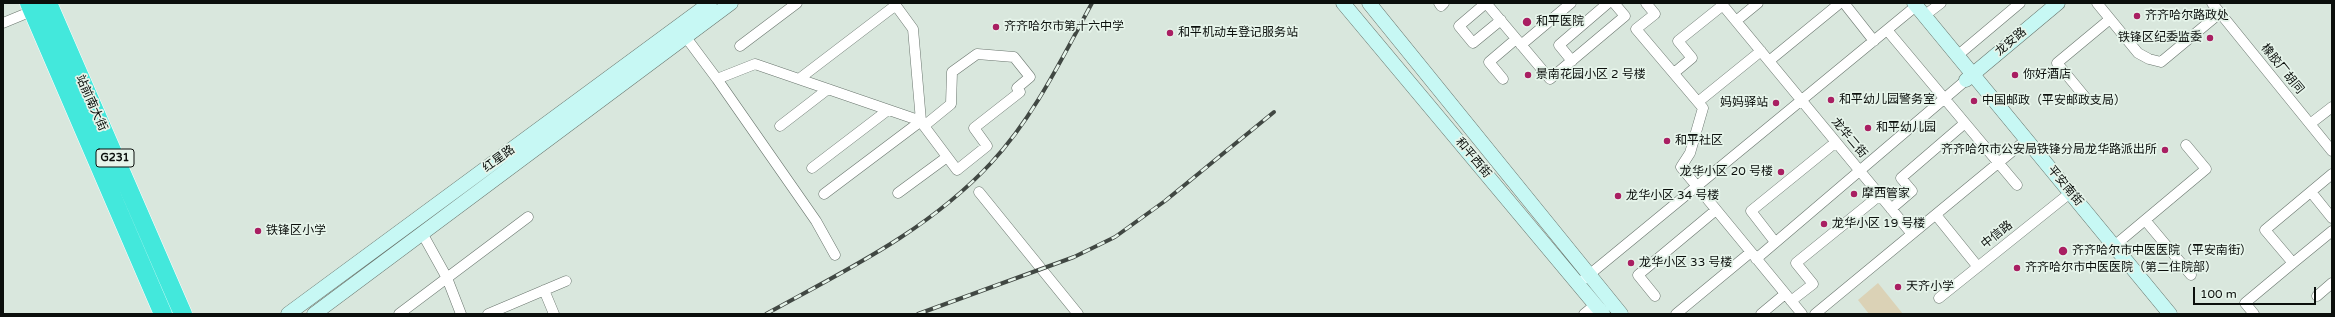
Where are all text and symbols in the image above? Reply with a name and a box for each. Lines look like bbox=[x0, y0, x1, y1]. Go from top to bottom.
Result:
place label: 齐齐哈尔路政处 bbox=[2145, 9, 2229, 23]
marker: 齐齐哈尔路政处 bbox=[2132, 11, 2142, 21]
place label: 和平医院 bbox=[1536, 15, 1584, 29]
marker: 和平医院 bbox=[1521, 16, 1533, 28]
place label: 齐齐哈尔市第十六中学 bbox=[1004, 20, 1124, 34]
marker: 齐齐哈尔市第十六中学 bbox=[991, 22, 1001, 32]
street label: 龙安路 bbox=[1993, 25, 2029, 59]
place label: 和平机动车登记服务站 bbox=[1178, 26, 1298, 40]
marker: 和平机动车登记服务站 bbox=[1165, 28, 1175, 38]
place label: 铁锋区纪委监委 bbox=[2118, 31, 2202, 45]
marker: 铁锋区纪委监委 bbox=[2205, 33, 2215, 43]
street label: 橡胶厂胡同 bbox=[2258, 41, 2306, 97]
place label: 景南花园小区 2 号楼 bbox=[1536, 68, 1646, 82]
place label: 你好酒店 bbox=[2023, 68, 2071, 82]
marker: 景南花园小区 2 号楼 bbox=[1523, 70, 1533, 80]
marker: 你好酒店 bbox=[2010, 70, 2020, 80]
street label: 站前南大街 bbox=[72, 73, 110, 133]
place label: 和平幼儿园警务室 bbox=[1839, 93, 1935, 107]
place label: 中国邮政（平安邮政支局） bbox=[1982, 94, 2126, 108]
marker: 和平幼儿园警务室 bbox=[1826, 95, 1836, 105]
place label: 妈妈驿站 bbox=[1720, 96, 1768, 110]
marker: 中国邮政（平安邮政支局） bbox=[1969, 96, 1979, 106]
marker: 妈妈驿站 bbox=[1771, 98, 1781, 108]
street label: 龙华二街 bbox=[1828, 115, 1870, 161]
place label: 和平幼儿园 bbox=[1876, 121, 1936, 135]
marker: 和平幼儿园 bbox=[1863, 123, 1873, 133]
place label: 和平社区 bbox=[1675, 134, 1723, 148]
street label: 和平西街 bbox=[1452, 135, 1494, 181]
marker: 和平社区 bbox=[1662, 136, 1672, 146]
street label: 红星路 bbox=[480, 143, 518, 175]
place label: 齐齐哈尔市公安局铁锋分局龙华路派出所 bbox=[1941, 143, 2157, 157]
marker: 齐齐哈尔市公安局铁锋分局龙华路派出所 bbox=[2160, 145, 2170, 155]
road number: G231 bbox=[96, 149, 134, 167]
street label: 平安南街 bbox=[2044, 163, 2086, 209]
place label: 龙华小区 20 号楼 bbox=[1680, 165, 1773, 179]
marker: 龙华小区 20 号楼 bbox=[1776, 167, 1786, 177]
place label: 摩西管家 bbox=[1862, 187, 1910, 201]
place label: 龙华小区 34 号楼 bbox=[1626, 189, 1719, 203]
marker: 摩西管家 bbox=[1849, 189, 1859, 199]
marker: 龙华小区 34 号楼 bbox=[1613, 191, 1623, 201]
place label: 龙华小区 19 号楼 bbox=[1832, 217, 1925, 231]
street label: 中信路 bbox=[1978, 218, 2016, 252]
marker: 龙华小区 19 号楼 bbox=[1819, 219, 1829, 229]
place label: 铁锋区小学 bbox=[266, 224, 326, 238]
marker: 铁锋区小学 bbox=[253, 226, 263, 236]
place label: 齐齐哈尔市中医医院（平安南街） bbox=[2072, 244, 2252, 258]
marker: 齐齐哈尔市中医医院（平安南街） bbox=[2057, 245, 2069, 257]
place label: 龙华小区 33 号楼 bbox=[1639, 256, 1732, 270]
marker: 龙华小区 33 号楼 bbox=[1626, 258, 1636, 268]
place label: 齐齐哈尔市中医医院（第二住院部） bbox=[2025, 261, 2217, 275]
marker: 齐齐哈尔市中医医院（第二住院部） bbox=[2012, 263, 2022, 273]
scale bar bbox=[2195, 279, 2318, 305]
place label: 天齐小学 bbox=[1906, 280, 1954, 294]
marker: 天齐小学 bbox=[1893, 282, 1903, 292]
text: 100 m bbox=[2200, 287, 2237, 301]

